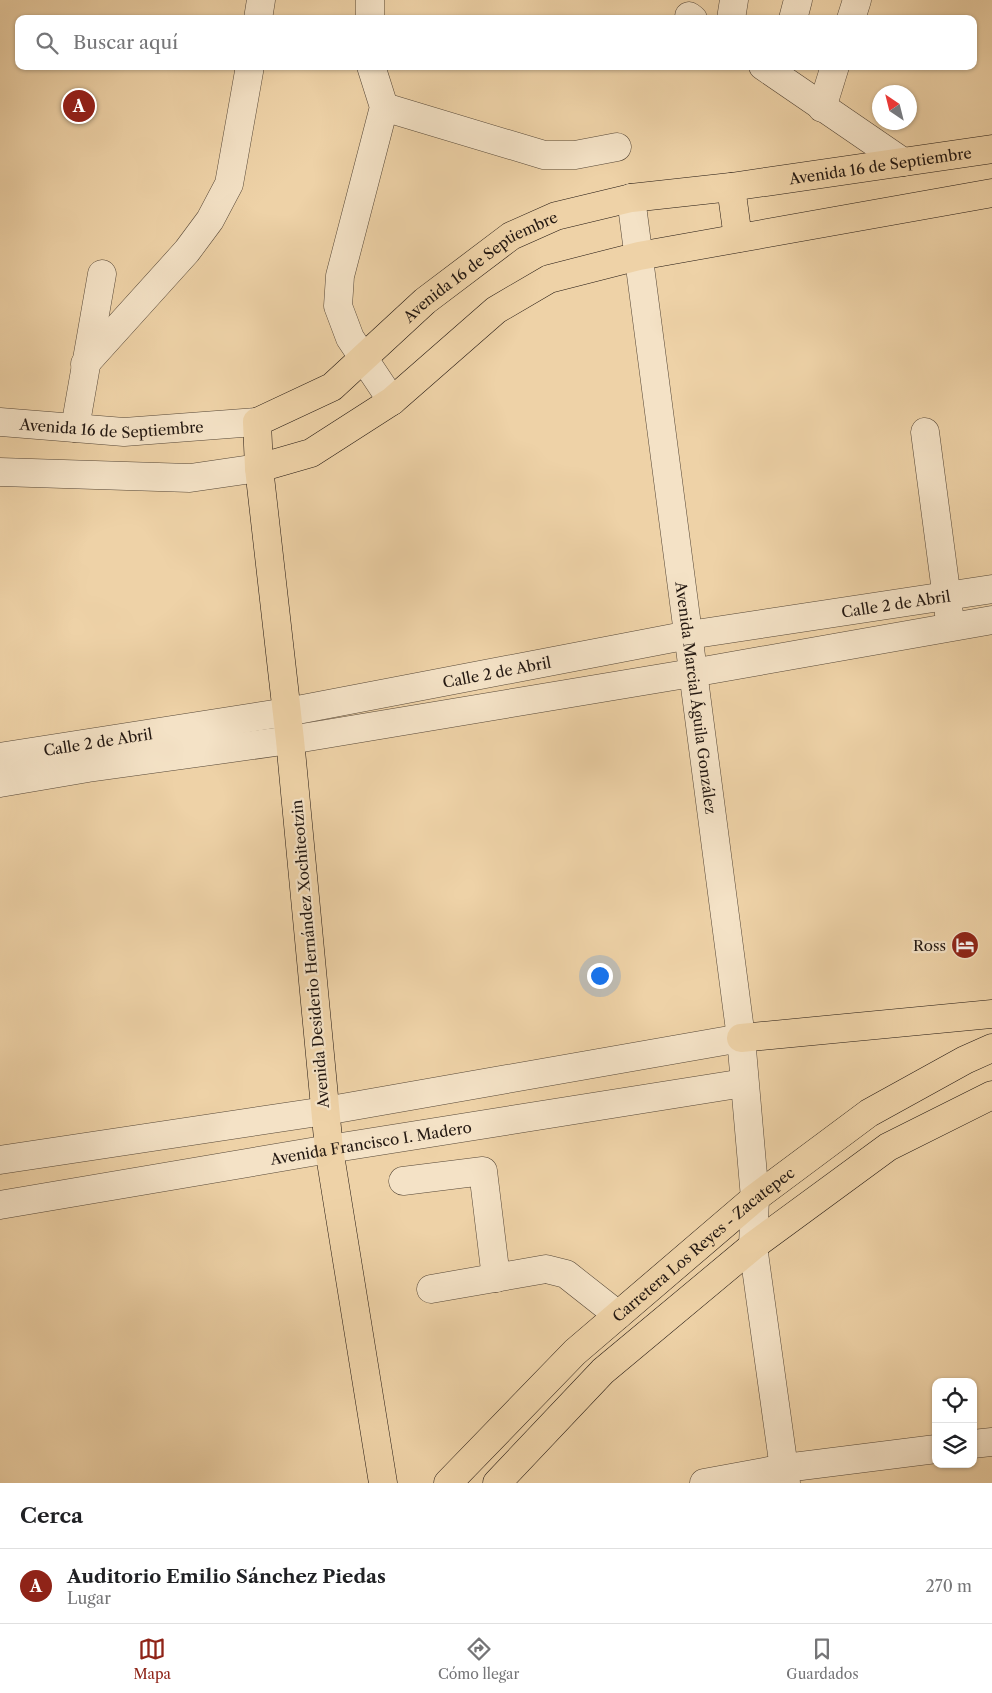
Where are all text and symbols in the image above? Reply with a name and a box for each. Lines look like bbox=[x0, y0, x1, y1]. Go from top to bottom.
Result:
search box bbox=[15, 15, 977, 70]
icon: search bbox=[33, 29, 61, 57]
text: Buscar aquí bbox=[73, 31, 178, 54]
north arrow bbox=[872, 85, 917, 130]
pin: A bbox=[63, 87, 95, 125]
street label: Avenida 16 de Septiembre bbox=[787, 143, 973, 188]
street label: Avenida 16 de Septiembre bbox=[398, 207, 560, 327]
street label: Avenida 16 de Septiembre bbox=[18, 414, 204, 442]
street label: Avenida Marcial Águila González bbox=[672, 579, 721, 815]
street label: Calle 2 de Abril bbox=[840, 586, 952, 621]
street label: Calle 2 de Abril bbox=[441, 652, 553, 692]
street label: Calle 2 de Abril bbox=[42, 724, 154, 760]
street label: Avenida Desiderio Hernández Xochiteotzin bbox=[287, 798, 333, 1110]
hotel icon: Ross bbox=[950, 930, 980, 960]
place label: Ross bbox=[913, 936, 946, 955]
your location bbox=[587, 963, 613, 989]
street label: Avenida Francisco I. Madero bbox=[268, 1117, 473, 1169]
street label: Carretera Los Reyes - Zacatepec bbox=[608, 1163, 798, 1326]
map controls bbox=[932, 1378, 977, 1468]
button: locate bbox=[932, 1378, 977, 1423]
button: layers bbox=[932, 1423, 977, 1468]
text: Cerca bbox=[20, 1503, 83, 1528]
text: Auditorio Emilio Sánchez Piedas bbox=[67, 1565, 386, 1588]
text: A bbox=[30, 1576, 42, 1596]
text: 270 m bbox=[926, 1576, 972, 1596]
text: Lugar bbox=[67, 1588, 111, 1608]
tab: Mapa bbox=[133, 1635, 171, 1683]
tab: Cómo llegar bbox=[438, 1635, 519, 1683]
tab: Guardados bbox=[786, 1635, 858, 1683]

